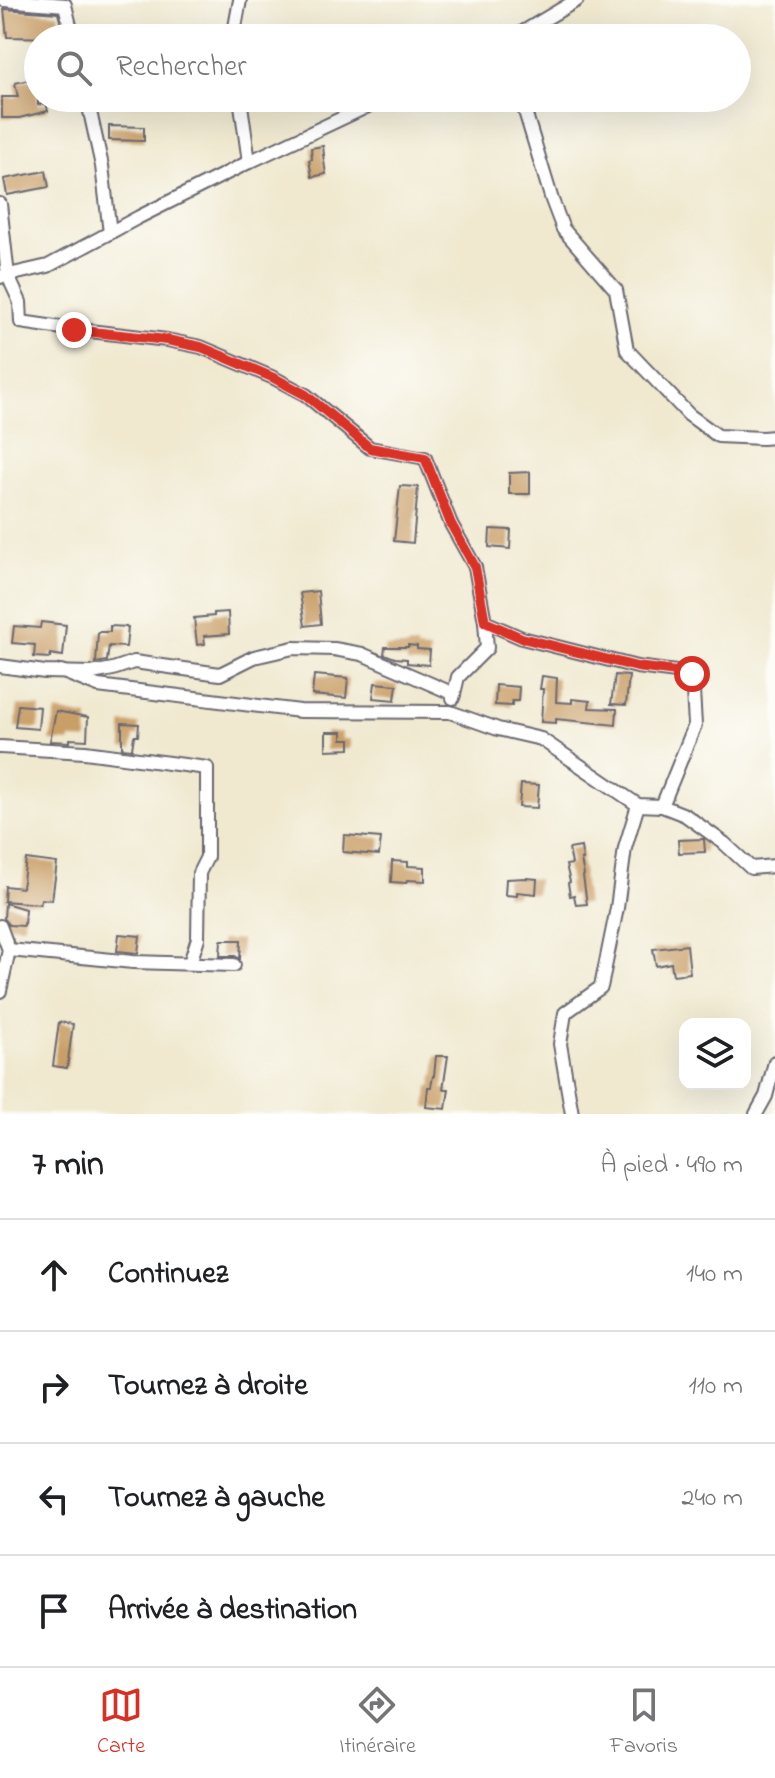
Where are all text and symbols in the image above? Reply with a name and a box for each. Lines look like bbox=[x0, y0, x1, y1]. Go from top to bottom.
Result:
search box bbox=[24, 24, 751, 112]
icon: search bbox=[52, 46, 96, 90]
text: Rechercher bbox=[116, 46, 247, 90]
route end bbox=[56, 312, 92, 348]
route start bbox=[674, 656, 710, 692]
map controls bbox=[679, 1018, 751, 1090]
button: layers bbox=[679, 1018, 751, 1090]
text: 7 min bbox=[32, 1141, 104, 1191]
text: À pied · 490 m bbox=[600, 1147, 743, 1185]
icon: ahead bbox=[32, 1253, 76, 1297]
text: Continuez bbox=[108, 1253, 228, 1297]
text: 140 m bbox=[686, 1256, 743, 1294]
icon: right bbox=[32, 1365, 76, 1409]
text: Tournez à droite bbox=[108, 1365, 308, 1409]
text: 110 m bbox=[689, 1368, 743, 1406]
icon: left bbox=[32, 1477, 76, 1521]
text: Tournez à gauche bbox=[108, 1477, 325, 1521]
text: 240 m bbox=[681, 1480, 743, 1518]
icon: arrive bbox=[32, 1589, 76, 1633]
text: Arrivée à destination bbox=[108, 1589, 357, 1633]
tab: Carte bbox=[97, 1683, 145, 1763]
tab: Itinéraire bbox=[339, 1683, 416, 1763]
tab: Favoris bbox=[610, 1683, 678, 1763]

